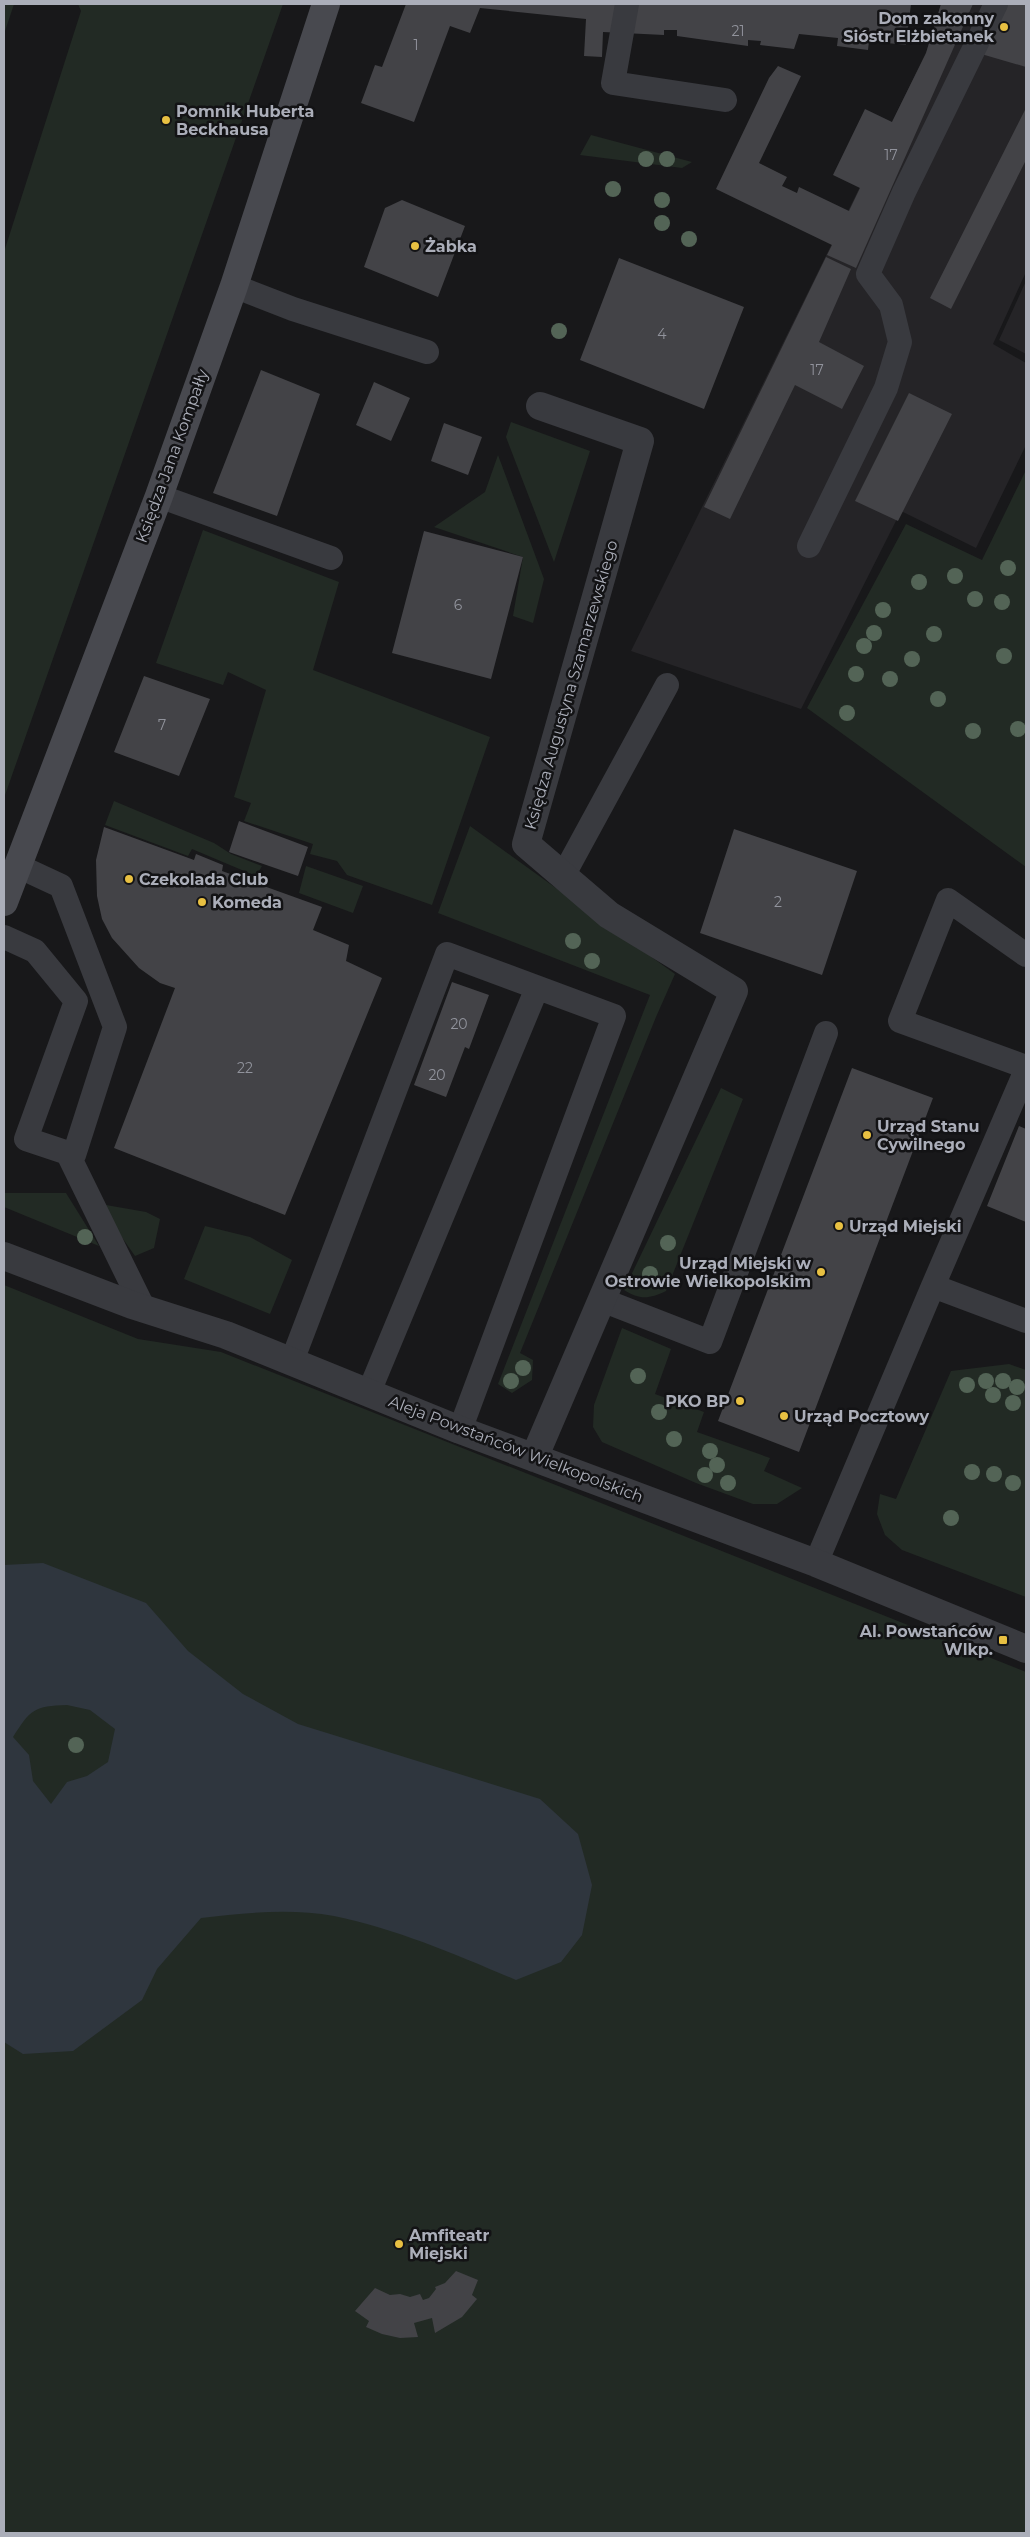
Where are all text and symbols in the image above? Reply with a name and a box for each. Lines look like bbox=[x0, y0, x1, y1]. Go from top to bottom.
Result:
place label: Dom zakonny Sióstr Elżbietanek bbox=[843, 9, 995, 46]
marker: Dom zakonny Sióstr Elżbietanek bbox=[998, 21, 1010, 33]
house number: 21 bbox=[731, 22, 745, 40]
house number: 1 bbox=[413, 36, 419, 54]
place label: Pomnik Huberta Beckhausa bbox=[176, 102, 314, 139]
marker: Pomnik Huberta Beckhausa bbox=[160, 114, 172, 126]
house number: 17 bbox=[884, 146, 898, 164]
place label: Żabka bbox=[425, 237, 477, 256]
marker: Żabka bbox=[409, 240, 421, 252]
house number: 4 bbox=[657, 325, 667, 343]
house number: 17 bbox=[810, 361, 824, 379]
street label: Księdza Jana Kompałły bbox=[132, 366, 212, 545]
street label: Księdza Augustyna Szamarzewskiego bbox=[520, 538, 622, 832]
house number: 6 bbox=[454, 596, 463, 614]
house number: 7 bbox=[158, 716, 166, 734]
place label: Czekolada Club bbox=[139, 870, 268, 889]
marker: Czekolada Club bbox=[123, 873, 135, 885]
place label: Komeda bbox=[212, 893, 282, 912]
house number: 2 bbox=[774, 893, 782, 911]
marker: Komeda bbox=[196, 896, 208, 908]
house number: 20 bbox=[450, 1015, 468, 1033]
house number: 22 bbox=[237, 1059, 253, 1077]
house number: 20 bbox=[428, 1066, 446, 1084]
place label: Urząd Stanu Cywilnego bbox=[877, 1117, 980, 1154]
marker: Urząd Stanu Cywilnego bbox=[861, 1129, 873, 1141]
place label: Urząd Miejski bbox=[849, 1217, 962, 1237]
marker: Urząd Miejski bbox=[833, 1220, 845, 1232]
place label: Urząd Miejski w Ostrowie Wielkopolskim bbox=[605, 1254, 811, 1291]
marker: Urząd Miejski w Ostrowie Wielkopolskim bbox=[815, 1266, 827, 1278]
street label: Aleja Powstańców Wielkopolskich bbox=[386, 1392, 646, 1506]
place label: PKO BP bbox=[665, 1392, 730, 1411]
marker: PKO BP bbox=[734, 1395, 746, 1407]
place label: Urząd Pocztowy bbox=[794, 1407, 930, 1427]
marker: Urząd Pocztowy bbox=[778, 1410, 790, 1422]
place label: Al. Powstańców Wlkp. bbox=[859, 1622, 993, 1659]
marker: Al. Powstańców Wlkp. bbox=[997, 1634, 1009, 1646]
place label: Amfiteatr Miejski bbox=[408, 2226, 489, 2263]
marker: Amfiteatr Miejski bbox=[393, 2238, 405, 2250]

